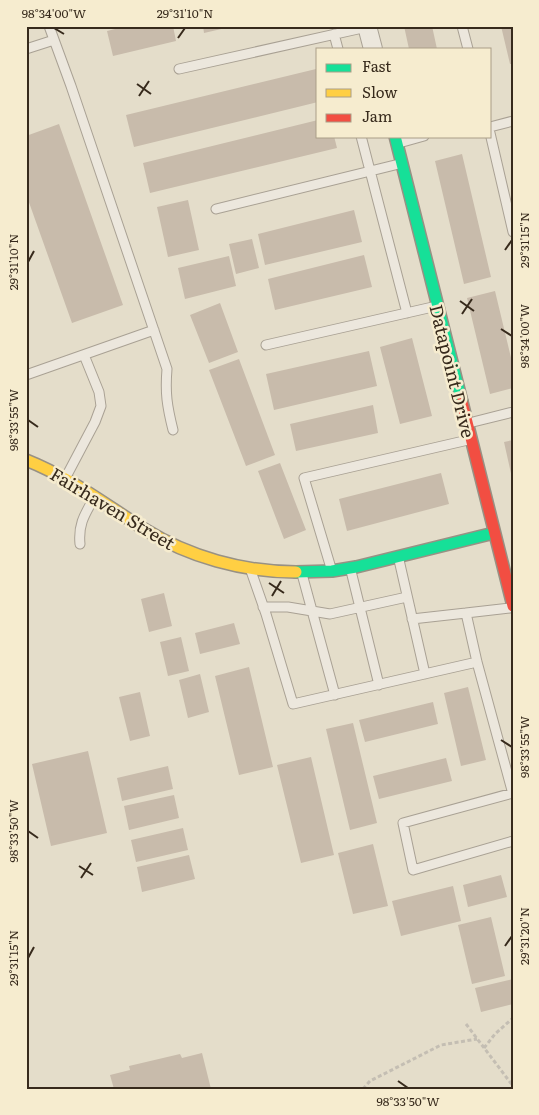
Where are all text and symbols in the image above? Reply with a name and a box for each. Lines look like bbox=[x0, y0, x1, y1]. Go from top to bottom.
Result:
text: 98°34'00"W bbox=[22, 4, 86, 22]
text: 29°31'10"N bbox=[157, 4, 213, 22]
legend bbox=[316, 48, 492, 138]
text: Fast bbox=[362, 54, 391, 77]
text: Slow bbox=[362, 80, 397, 103]
text: Jam bbox=[362, 104, 393, 127]
text: 29°31'15"N bbox=[515, 212, 533, 268]
text: 29°31'10"N bbox=[4, 234, 22, 290]
street label: Datapoint Drive bbox=[423, 301, 483, 441]
text: 98°34'00"W bbox=[515, 304, 533, 368]
text: 98°33'55"W bbox=[4, 389, 22, 451]
street label: Fairhaven Street bbox=[45, 460, 181, 556]
text: 98°33'55"W bbox=[515, 716, 533, 778]
text: 98°33'50"W bbox=[4, 799, 22, 863]
text: 29°31'20"N bbox=[515, 907, 533, 965]
text: 29°31'15"N bbox=[4, 930, 22, 986]
text: 98°33'50"W bbox=[376, 1092, 440, 1110]

